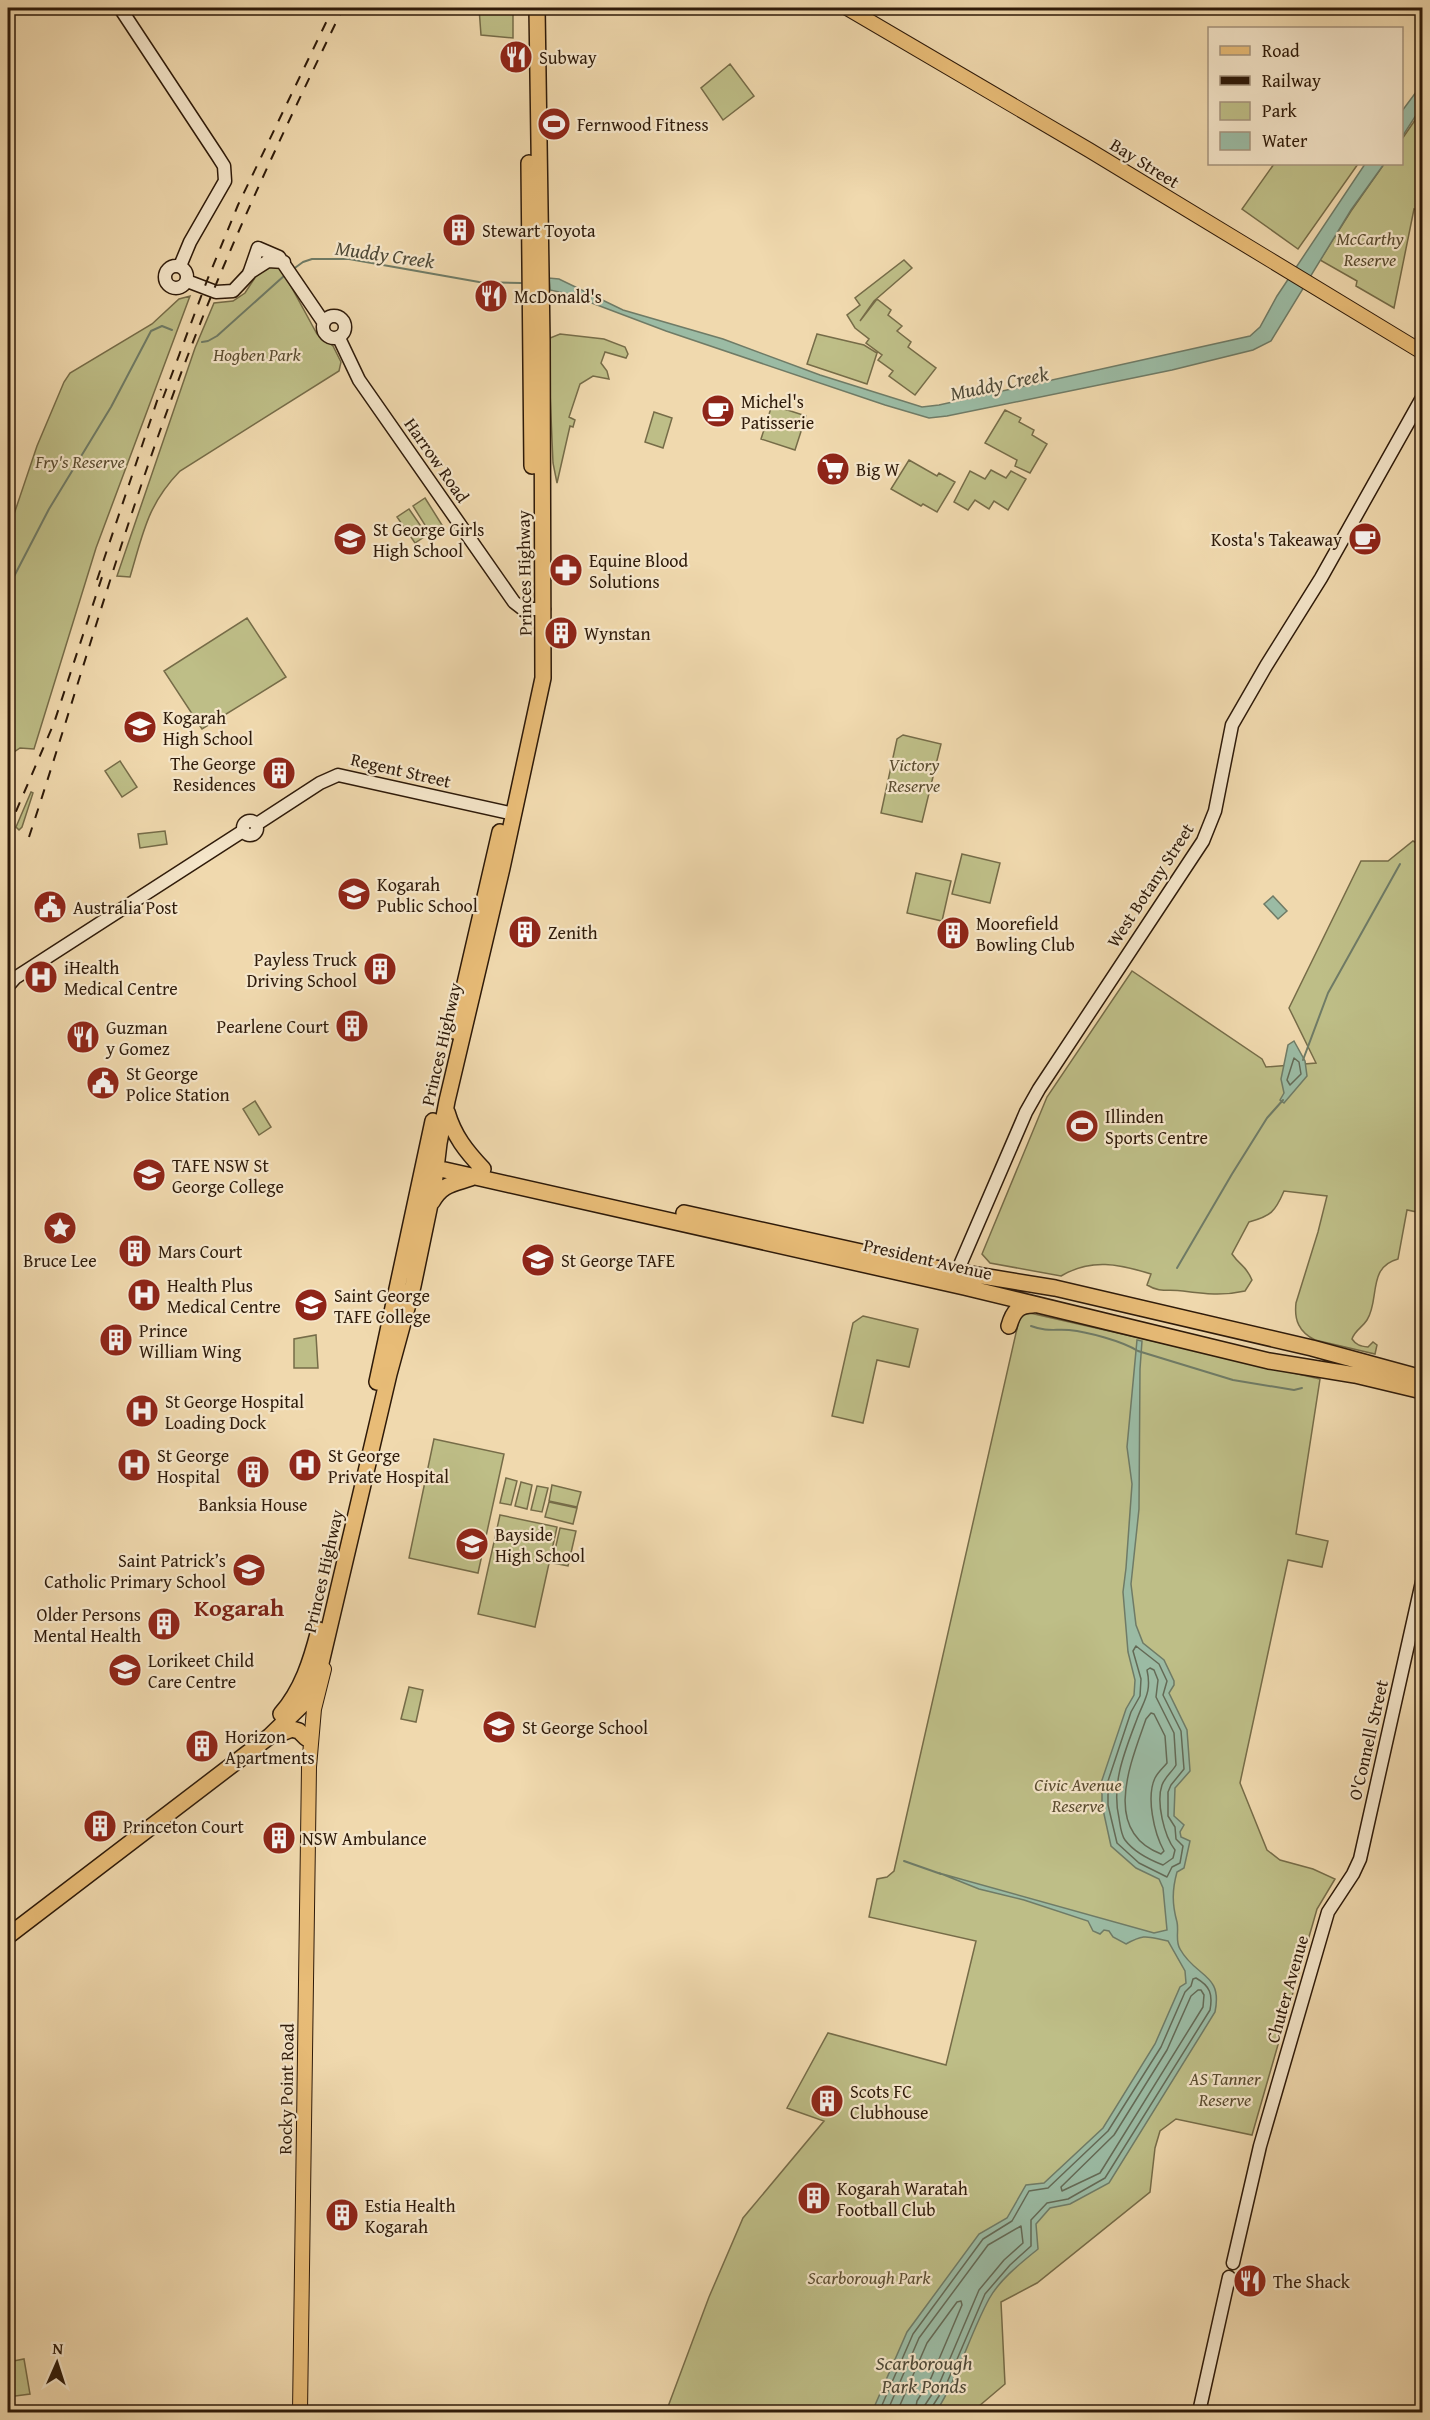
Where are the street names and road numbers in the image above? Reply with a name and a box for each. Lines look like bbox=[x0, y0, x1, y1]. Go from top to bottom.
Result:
street label: Bay Street bbox=[1105, 131, 1185, 195]
street label: Harrow Road bbox=[398, 412, 476, 508]
street label: Princes Highway bbox=[509, 510, 539, 636]
street label: Regent Street bbox=[348, 745, 454, 795]
street label: West Botany Street bbox=[1100, 817, 1201, 952]
street label: Princes Highway bbox=[414, 980, 468, 1108]
street label: President Avenue bbox=[861, 1231, 995, 1287]
street label: Princes Highway bbox=[296, 1507, 350, 1635]
street label: O'Connell Street bbox=[1341, 1677, 1395, 1803]
street label: Chuter Avenue bbox=[1259, 1932, 1315, 2046]
street label: Rocky Point Road bbox=[271, 2023, 301, 2155]

